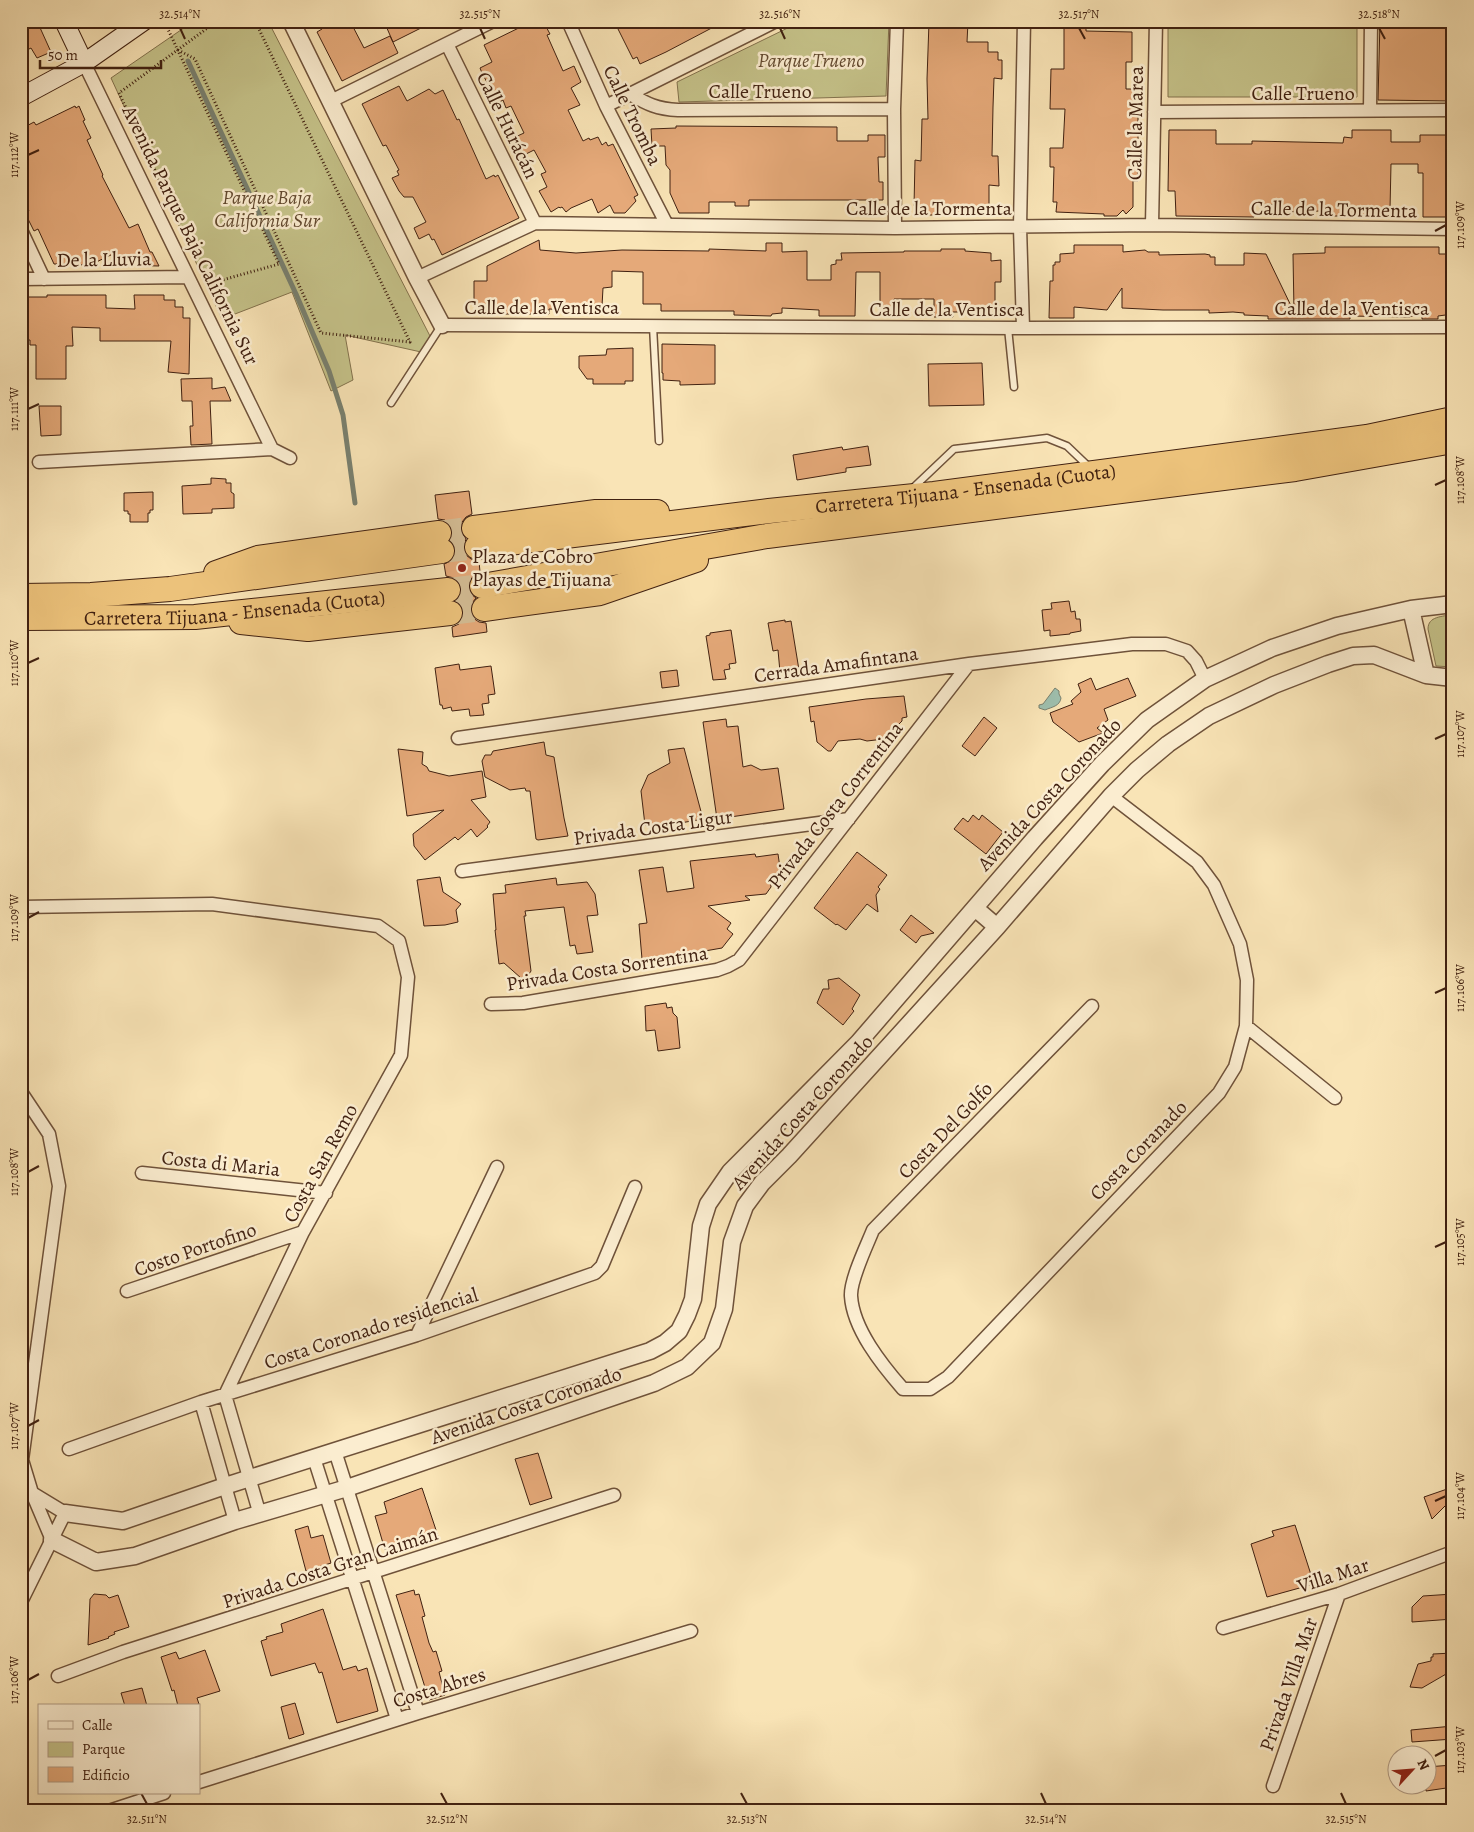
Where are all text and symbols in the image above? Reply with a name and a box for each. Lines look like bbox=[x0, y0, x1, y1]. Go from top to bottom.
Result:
text: 32.514°N bbox=[159, 6, 201, 22]
text: 32.515°N bbox=[459, 6, 501, 22]
text: 32.516°N bbox=[759, 6, 801, 22]
text: 32.517°N bbox=[1059, 6, 1100, 22]
text: 32.518°N bbox=[1358, 6, 1400, 22]
scale bar bbox=[40, 38, 161, 70]
text: 50 m bbox=[48, 45, 78, 65]
park label: Parque Trueno bbox=[758, 47, 864, 74]
street label: Calle Tromba bbox=[597, 61, 669, 170]
street label: Calle la Marea bbox=[1121, 65, 1150, 180]
street label: Calle Hurácán bbox=[470, 67, 545, 183]
street label: Calle Trueno bbox=[708, 78, 812, 105]
street label: Calle Trueno bbox=[1251, 80, 1355, 107]
street label: Avenida Parque Baja California Sur bbox=[115, 100, 265, 370]
text: 117.112°W bbox=[6, 131, 22, 178]
park label: Parque Baja California Sur bbox=[214, 184, 321, 234]
street label: Calle de la Tormenta bbox=[846, 195, 1013, 222]
street label: Calle de la Tormenta bbox=[1251, 195, 1418, 224]
text: 117.109°W bbox=[1452, 200, 1468, 249]
street label: De la Lluvia bbox=[56, 245, 152, 274]
street label: Calle de la Ventisca bbox=[465, 294, 620, 321]
street label: Calle de la Ventisca bbox=[1275, 295, 1430, 322]
street label: Calle de la Ventisca bbox=[870, 296, 1025, 323]
text: 117.111°W bbox=[6, 386, 22, 431]
text: 117.108°W bbox=[1452, 455, 1468, 504]
street label: Carretera Tijuana - Ensenada (Cuota) bbox=[814, 457, 1117, 520]
place label: Plaza de Cobro Playas de Tijuana bbox=[472, 543, 612, 593]
marker: Plaza de Cobro Playas de Tijuana bbox=[456, 562, 468, 574]
street label: Carretera Tijuana - Ensenada (Cuota) bbox=[84, 584, 387, 632]
text: 117.110°W bbox=[6, 639, 22, 686]
street label: Cerrada Amafintana bbox=[752, 640, 921, 689]
text: 117.107°W bbox=[1452, 710, 1468, 758]
street label: Avenida Costa Coronado bbox=[971, 712, 1127, 877]
street label: Privada Costa Correntina bbox=[761, 715, 910, 895]
street label: Privada Costa Ligur bbox=[572, 803, 735, 852]
text: 117.109°W bbox=[6, 893, 22, 942]
street label: Privada Costa Sorrentina bbox=[504, 939, 710, 998]
text: 117.106°W bbox=[1452, 963, 1468, 1012]
street label: Avenida Costa Coronado bbox=[725, 1029, 879, 1196]
street label: Costa Del Golfo bbox=[892, 1076, 999, 1185]
street label: Costa Coranado bbox=[1084, 1094, 1193, 1206]
street label: Costa San Remo bbox=[277, 1099, 364, 1227]
street label: Costa di Maria bbox=[160, 1144, 282, 1183]
text: 117.108°W bbox=[6, 1147, 22, 1196]
street label: Costo Portofino bbox=[130, 1216, 260, 1283]
text: 117.105°W bbox=[1452, 1218, 1468, 1266]
street label: Costa Coronado residencial bbox=[261, 1281, 482, 1376]
street label: Avenida Costa Coronado bbox=[426, 1360, 625, 1451]
text: 117.107°W bbox=[6, 1402, 22, 1450]
text: 117.104°W bbox=[1452, 1471, 1468, 1520]
street label: Privada Costa Gran Caimán bbox=[219, 1520, 441, 1615]
street label: Villa Mar bbox=[1293, 1551, 1373, 1600]
street label: Privada Villa Mar bbox=[1253, 1613, 1324, 1755]
text: 117.106°W bbox=[6, 1655, 22, 1704]
street label: Costa Abres bbox=[389, 1661, 489, 1714]
legend bbox=[38, 1704, 200, 1794]
text: Calle bbox=[82, 1715, 113, 1735]
text: 117.103°W bbox=[1452, 1726, 1468, 1774]
text: Parque bbox=[82, 1739, 125, 1759]
north arrow bbox=[1386, 1744, 1436, 1794]
text: N bbox=[1412, 1756, 1434, 1773]
text: Edificio bbox=[82, 1765, 130, 1785]
text: 32.511°N bbox=[127, 1811, 167, 1827]
text: 32.512°N bbox=[426, 1811, 468, 1827]
text: 32.513°N bbox=[727, 1811, 768, 1827]
text: 32.514°N bbox=[1025, 1811, 1067, 1827]
text: 32.515°N bbox=[1325, 1811, 1367, 1827]

